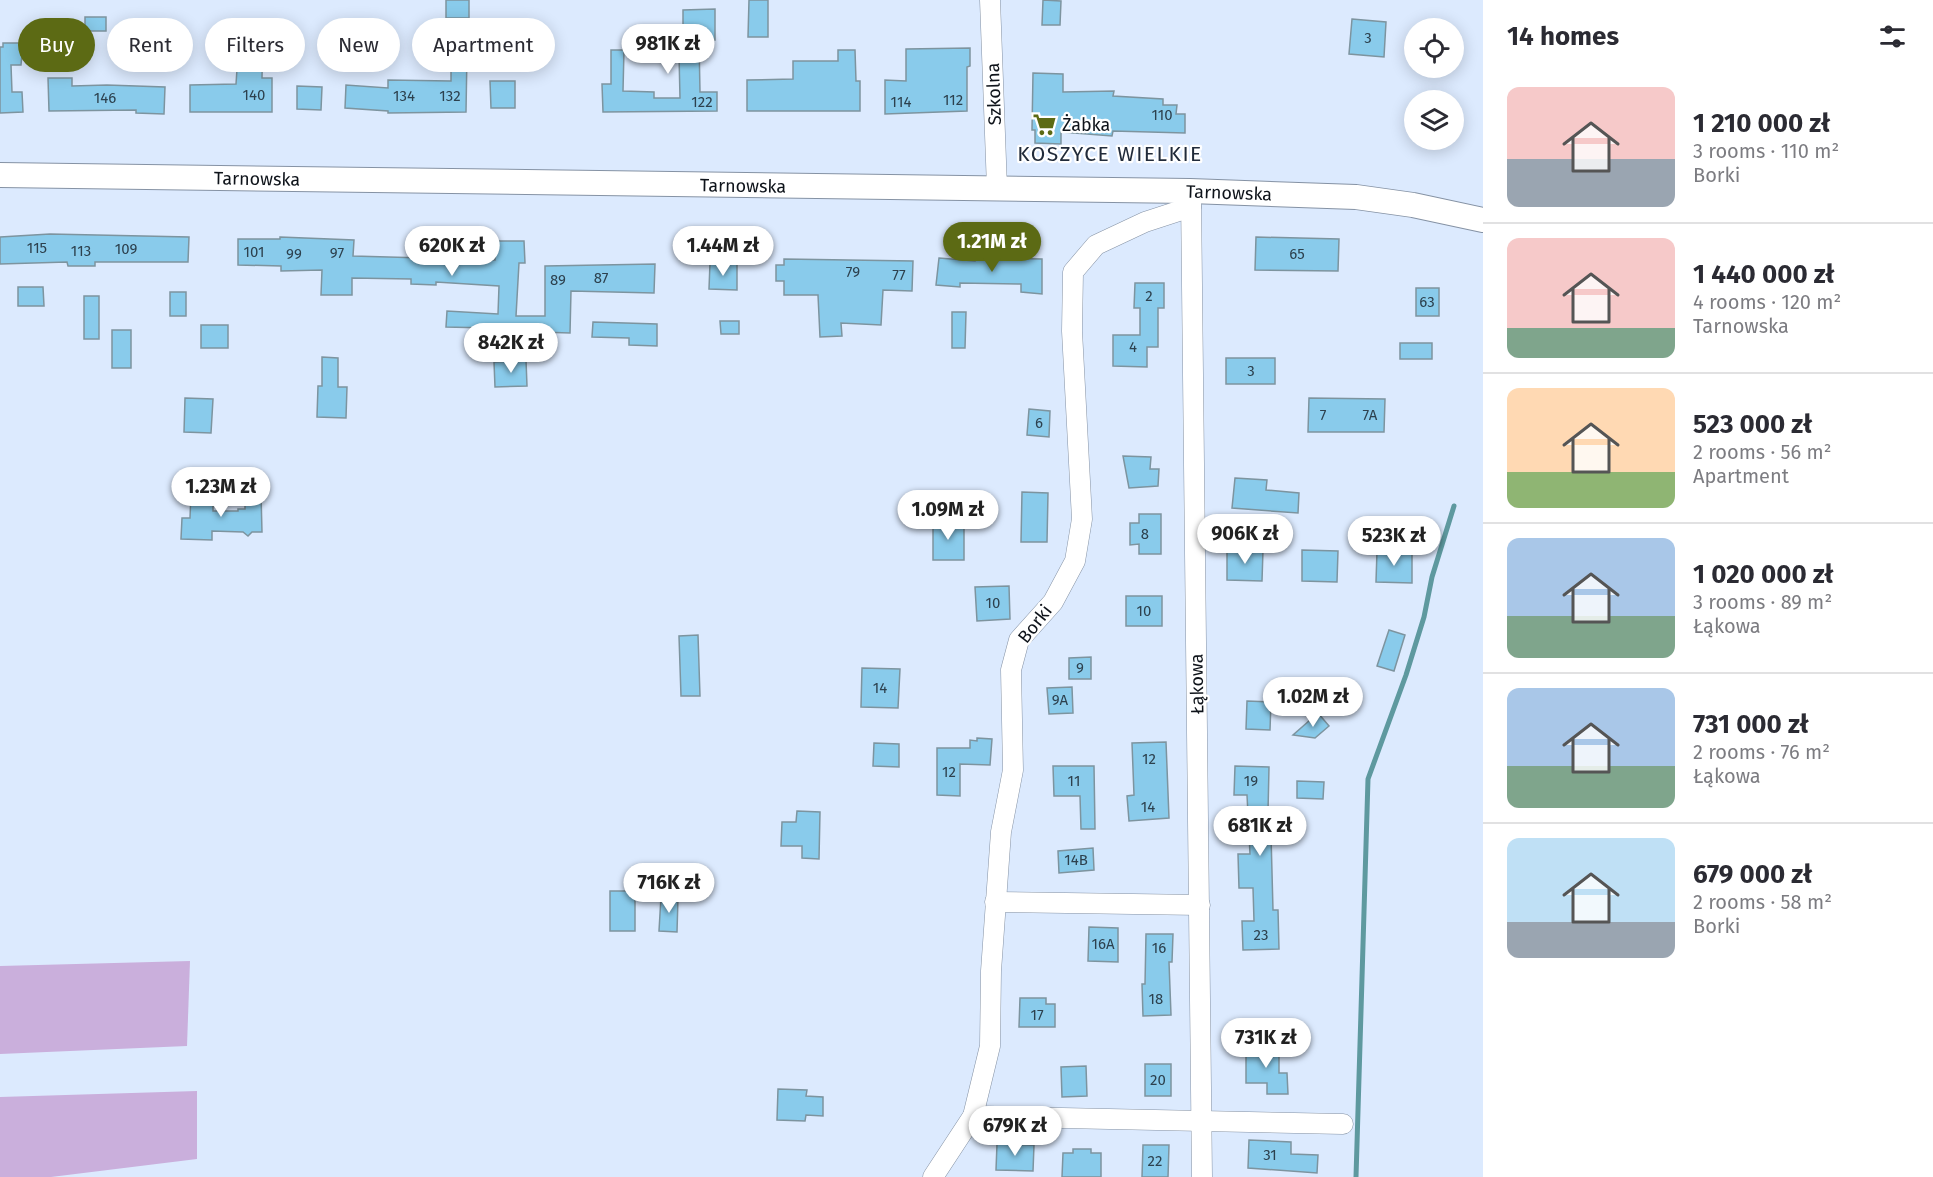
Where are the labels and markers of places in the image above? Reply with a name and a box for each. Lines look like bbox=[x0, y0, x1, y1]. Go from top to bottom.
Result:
pin: 981K zł bbox=[613, 24, 723, 75]
supermarket icon: Żabka bbox=[1031, 112, 1057, 138]
place label: Żabka bbox=[1062, 114, 1110, 136]
pin: 1.21M zł bbox=[930, 222, 1054, 273]
pin: 620K zł bbox=[397, 226, 507, 277]
pin: 1.44M zł bbox=[661, 226, 785, 277]
pin: 842K zł bbox=[456, 323, 566, 374]
pin: 1.23M zł bbox=[159, 467, 283, 518]
pin: 1.09M zł bbox=[886, 490, 1010, 541]
pin: 906K zł bbox=[1190, 514, 1300, 565]
pin: 523K zł bbox=[1339, 516, 1449, 567]
pin: 1.02M zł bbox=[1251, 677, 1375, 728]
pin: 681K zł bbox=[1205, 806, 1315, 857]
pin: 716K zł bbox=[614, 863, 724, 914]
pin: 731K zł bbox=[1211, 1018, 1321, 1069]
pin: 679K zł bbox=[960, 1106, 1070, 1157]

